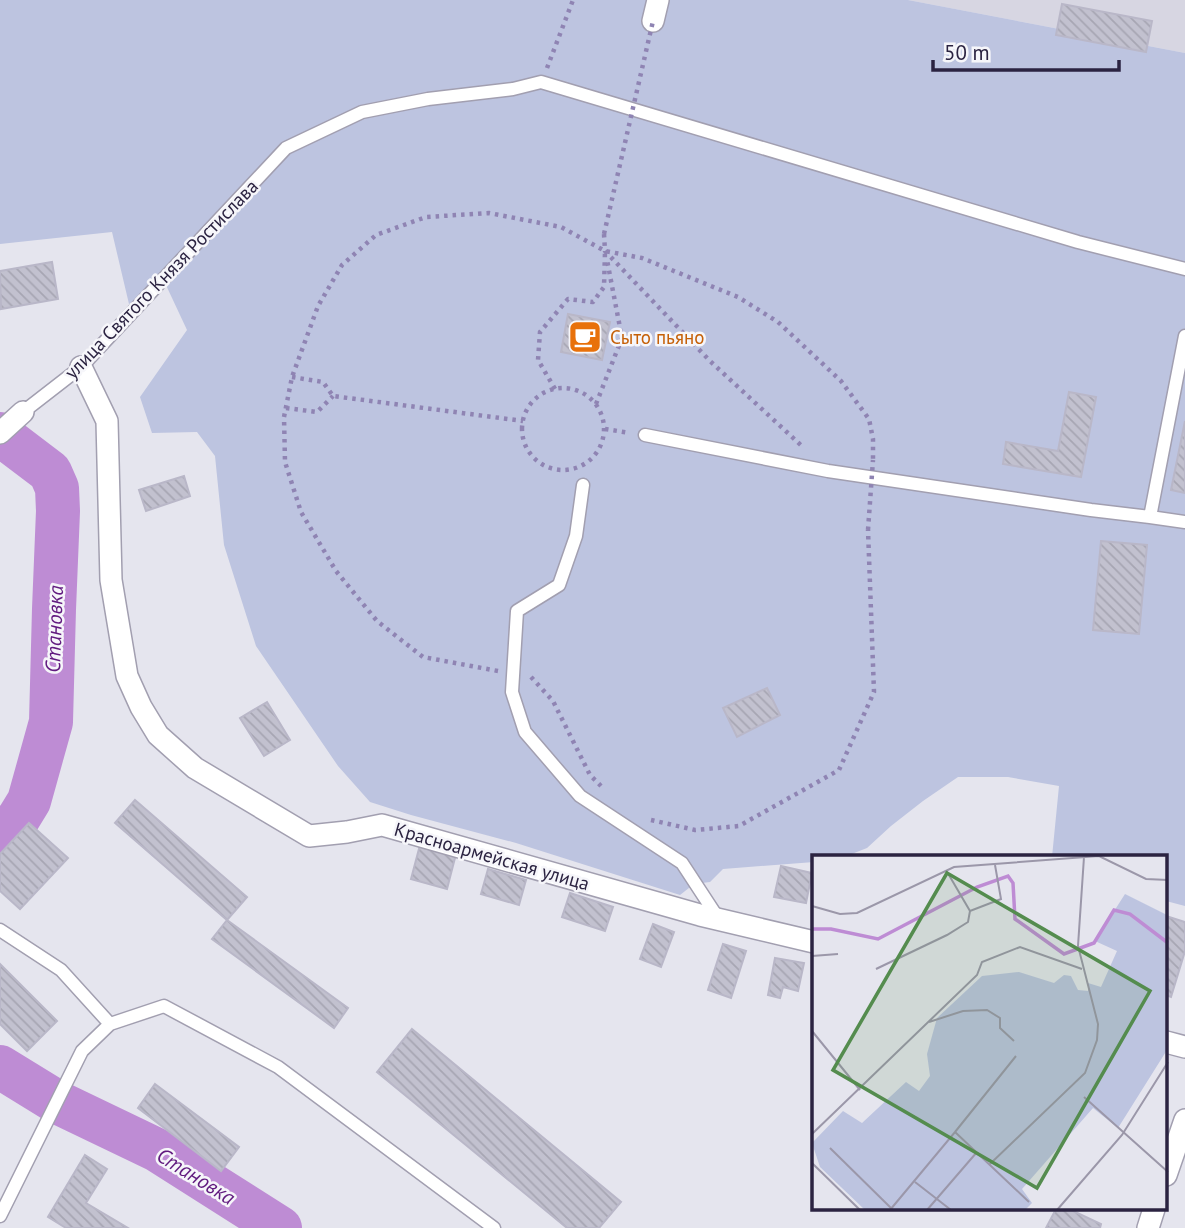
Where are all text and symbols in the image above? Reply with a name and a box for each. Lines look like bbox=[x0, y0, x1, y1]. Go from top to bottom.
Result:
scale bar bbox=[933, 28, 1118, 72]
text: 50 m bbox=[944, 39, 990, 66]
street label: улица Святого Князя Ростислава bbox=[59, 174, 263, 384]
cafe icon: Сыто пьяно bbox=[566, 318, 604, 356]
place label: Сыто пьяно bbox=[610, 325, 704, 349]
water label: Становка bbox=[39, 584, 69, 673]
street label: Красноармейская улица bbox=[392, 817, 592, 895]
inset map bbox=[812, 855, 1168, 1210]
water label: Становка bbox=[152, 1141, 241, 1211]

